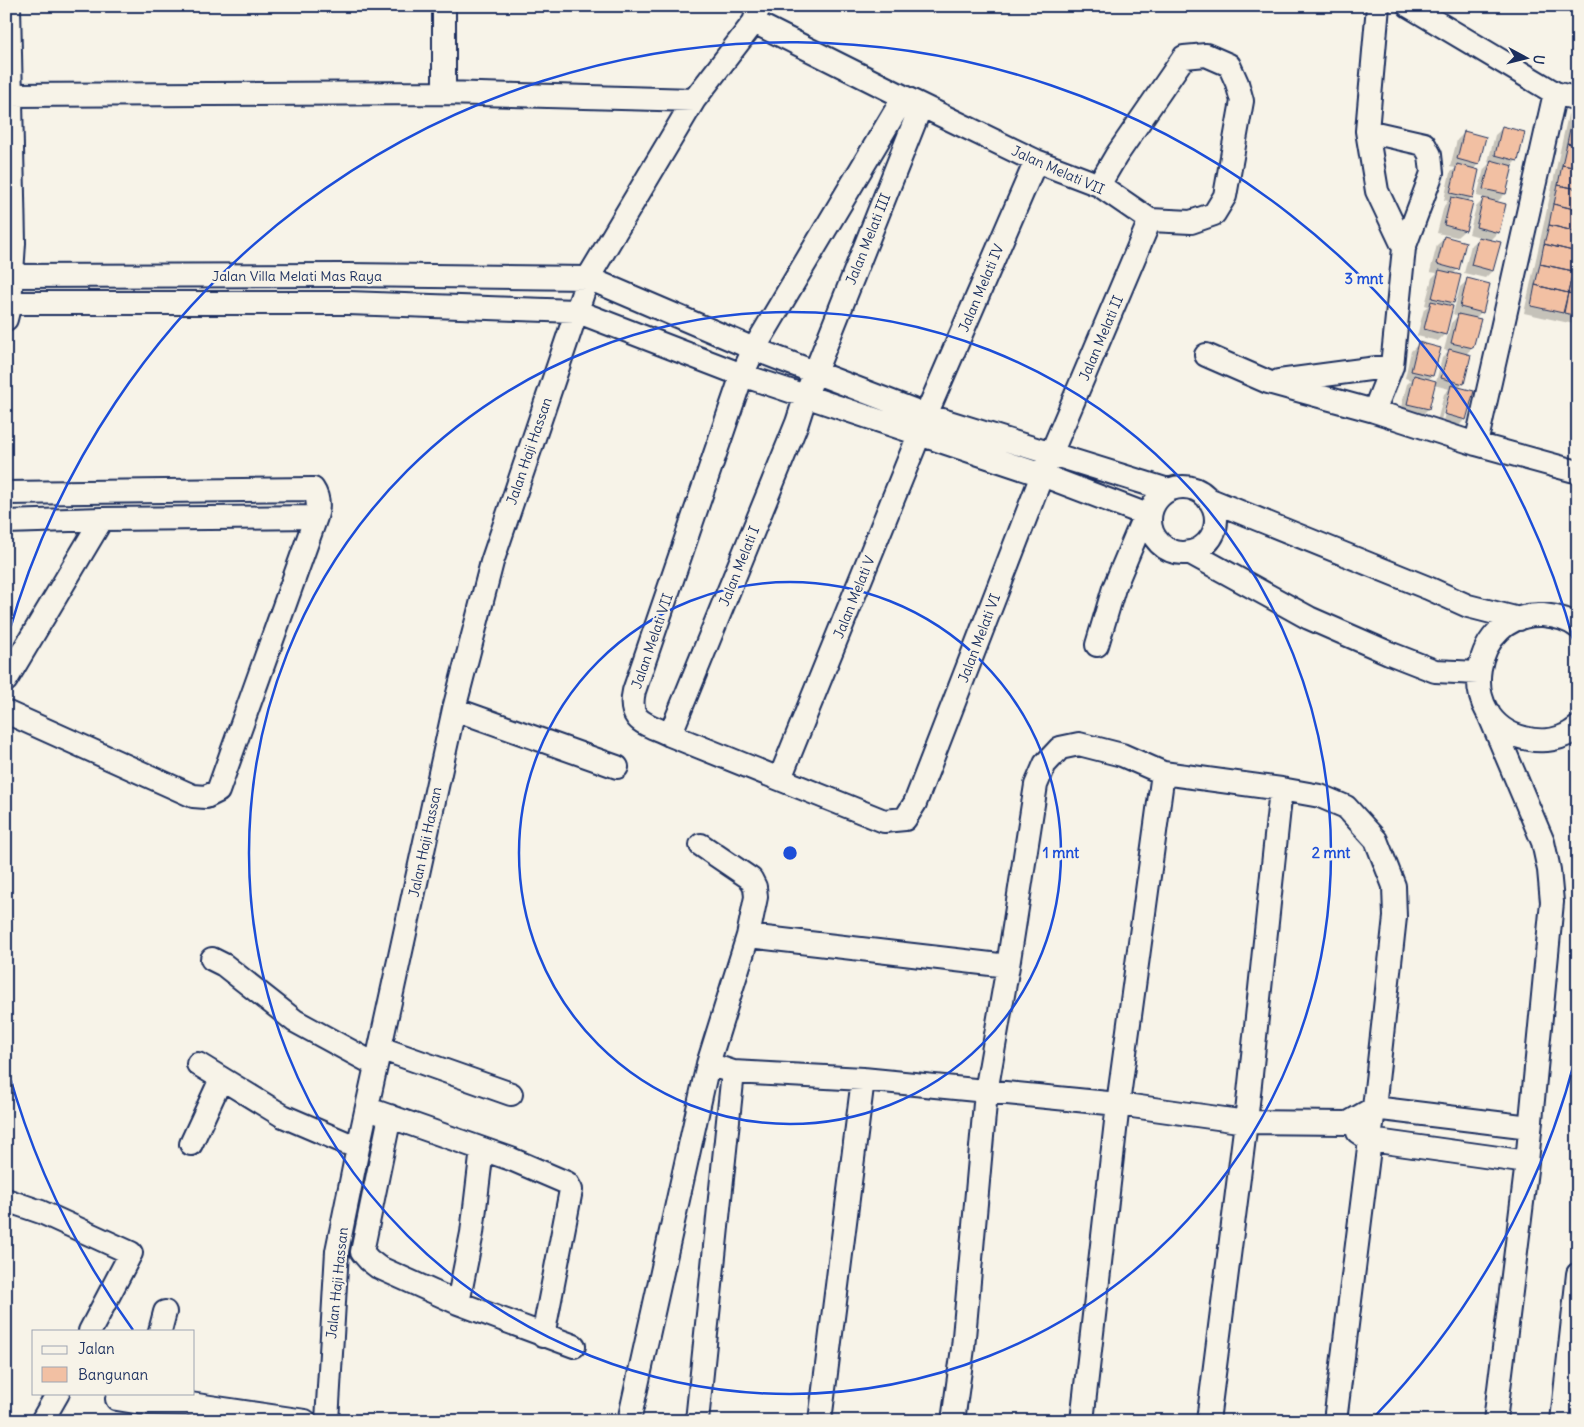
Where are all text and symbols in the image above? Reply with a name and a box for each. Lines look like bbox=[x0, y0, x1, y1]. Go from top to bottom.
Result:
north arrow bbox=[1502, 32, 1552, 82]
text: U bbox=[1529, 54, 1548, 65]
street label: Jalan Melati VII bbox=[1009, 141, 1107, 199]
street label: Jalan Melati III bbox=[841, 191, 895, 287]
street label: Jalan Melati IV bbox=[954, 241, 1008, 335]
street label: Jalan Villa Melati Mas Raya bbox=[212, 267, 382, 285]
text: 3 mnt bbox=[1345, 269, 1384, 288]
street label: Jalan Melati II bbox=[1075, 293, 1127, 383]
street label: Jalan Haji Hassan bbox=[502, 395, 556, 507]
street label: Jalan Melati I bbox=[715, 523, 763, 609]
street label: Jalan Melati V bbox=[829, 553, 879, 641]
street label: Jalan Melati VII bbox=[627, 591, 677, 691]
street label: Jalan Melati VI bbox=[954, 591, 1004, 685]
street label: Jalan Haji Hassan bbox=[405, 785, 445, 899]
text: 1 mnt bbox=[1043, 843, 1080, 862]
text: 2 mnt bbox=[1312, 843, 1351, 862]
centre of rings bbox=[781, 844, 799, 862]
street label: Jalan Haji Hassan bbox=[322, 1226, 352, 1340]
legend bbox=[32, 1330, 195, 1394]
text: Jalan bbox=[78, 1339, 115, 1358]
text: Bangunan bbox=[78, 1365, 148, 1384]

